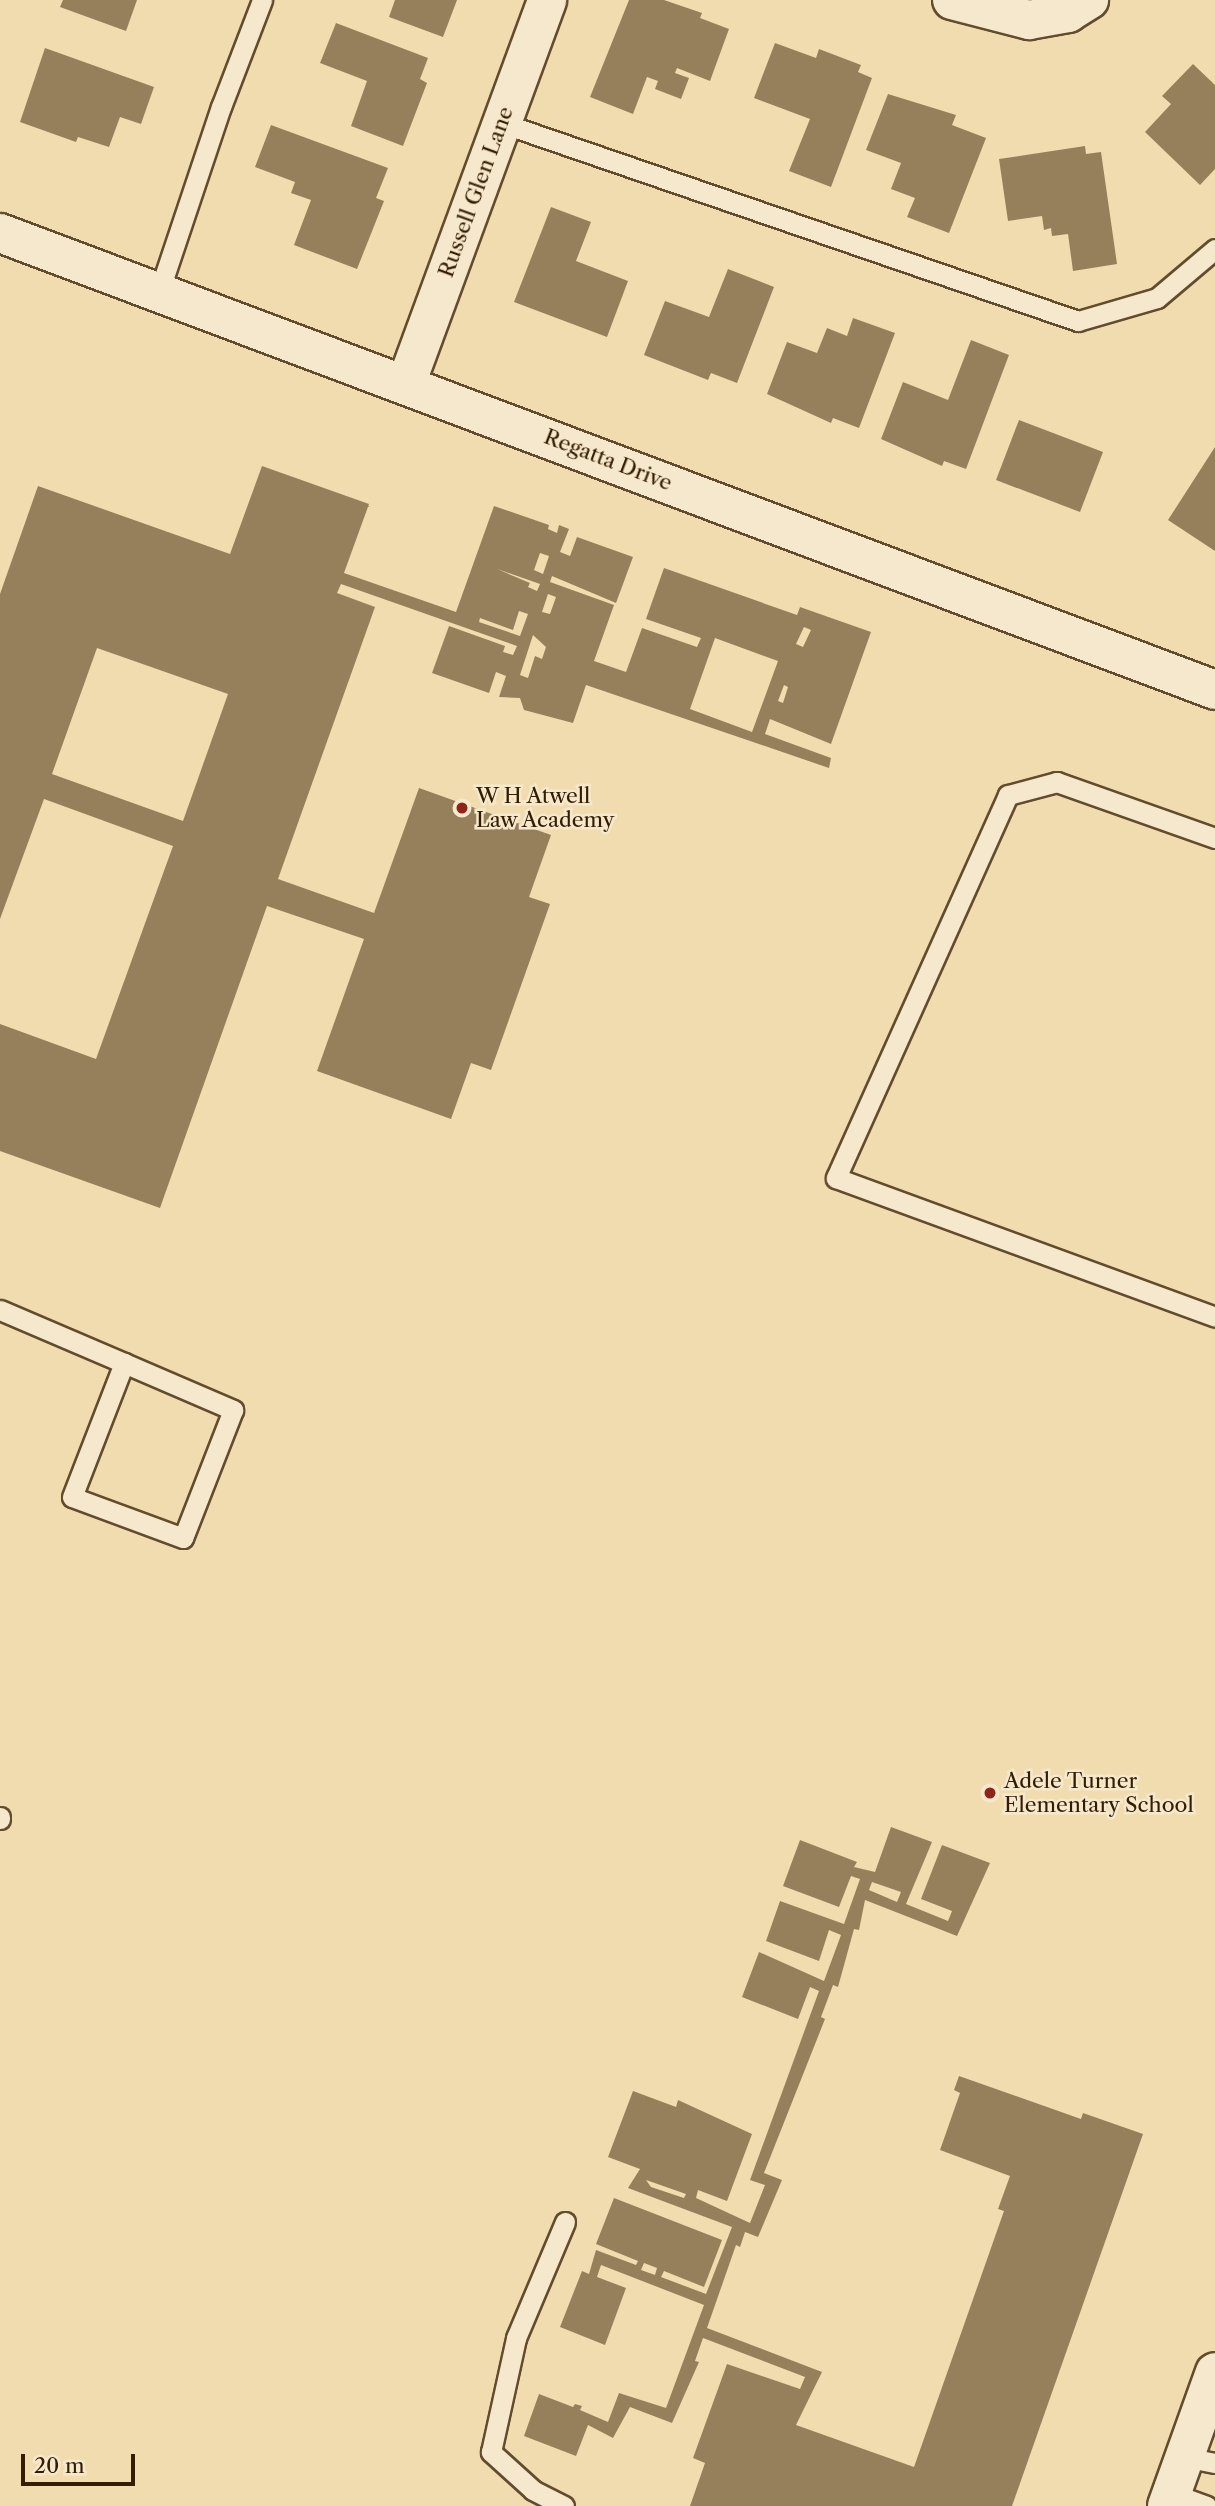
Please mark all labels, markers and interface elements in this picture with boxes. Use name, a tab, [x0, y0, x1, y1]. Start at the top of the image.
street label: Russell Glen Lane	[433, 103, 519, 281]
street label: Regatta Drive	[540, 424, 676, 496]
place label: W H Atwell Law Academy	[476, 783, 616, 833]
marker: W H Atwell Law Academy	[454, 800, 470, 816]
place label: Adele Turner Elementary School	[1004, 1768, 1194, 1818]
marker: Adele Turner Elementary School	[982, 1785, 998, 1801]
scale bar	[24, 2440, 138, 2484]
text: 20 m	[34, 2453, 85, 2478]

